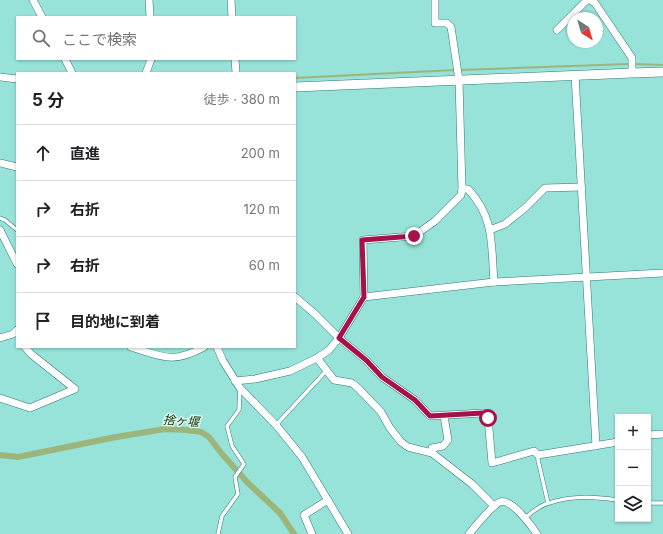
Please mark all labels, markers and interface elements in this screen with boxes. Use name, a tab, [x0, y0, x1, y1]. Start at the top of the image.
north arrow	[567, 12, 603, 48]
search box	[16, 16, 296, 60]
icon: search	[30, 27, 52, 49]
text: ここで検索	[62, 30, 137, 49]
text: 5 分	[32, 90, 64, 110]
text: 徒歩 · 380 m	[204, 91, 280, 107]
icon: ahead	[32, 142, 54, 164]
text: 直進	[70, 144, 100, 163]
text: 200 m	[241, 145, 280, 161]
icon: right	[32, 198, 54, 220]
text: 右折	[70, 200, 100, 219]
text: 120 m	[244, 201, 280, 217]
route end	[405, 227, 423, 245]
icon: right	[32, 254, 54, 276]
text: 右折	[70, 256, 100, 275]
text: 60 m	[249, 257, 280, 273]
icon: arrive	[32, 310, 54, 332]
text: 目的地に到着	[70, 312, 160, 331]
route start	[479, 409, 497, 427]
water label: 捨ヶ堰	[163, 412, 202, 429]
map controls	[615, 414, 651, 522]
button: +	[615, 414, 651, 450]
button: −	[615, 450, 651, 486]
button: layers	[615, 486, 651, 522]

